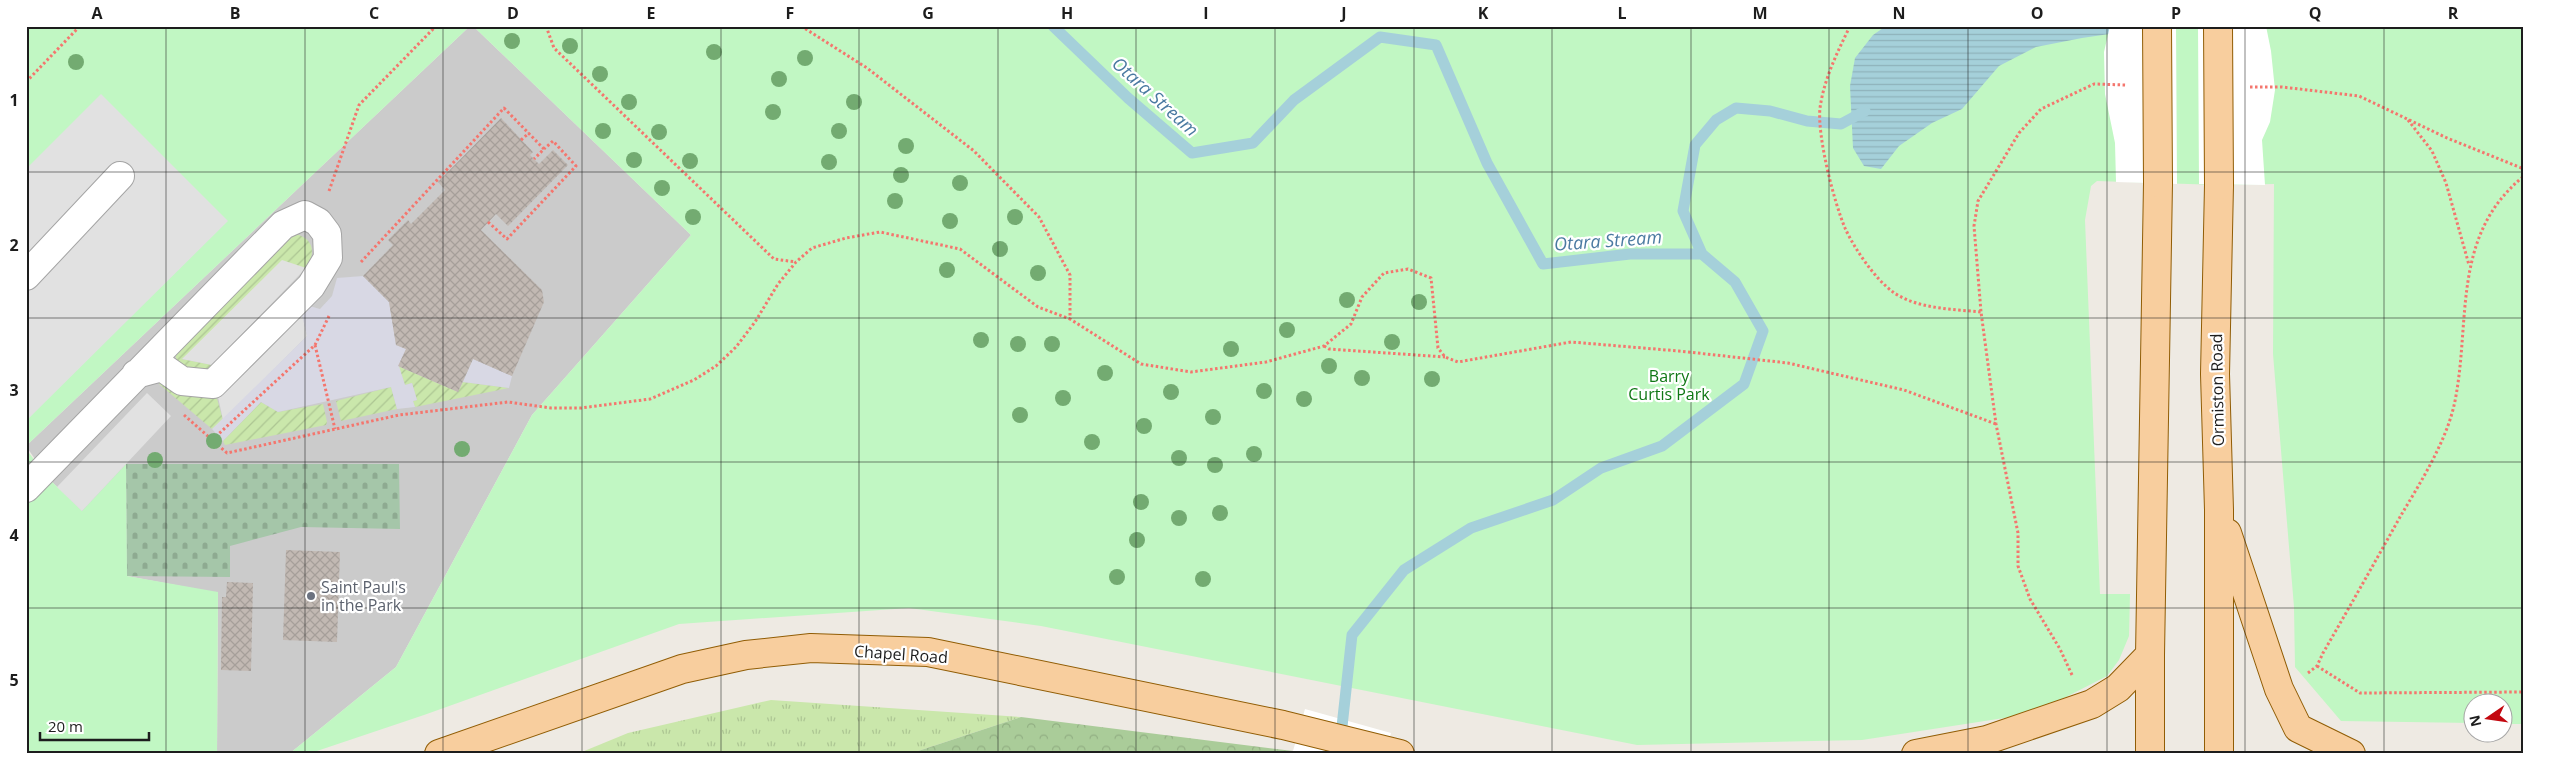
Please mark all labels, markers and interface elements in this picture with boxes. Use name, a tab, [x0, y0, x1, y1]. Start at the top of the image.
text: A	[91, 2, 103, 24]
text: B	[230, 2, 240, 24]
text: C	[369, 2, 379, 24]
text: D	[507, 2, 519, 24]
text: E	[647, 2, 656, 24]
text: F	[786, 2, 794, 24]
text: G	[922, 2, 934, 24]
text: H	[1061, 2, 1073, 24]
text: I	[1203, 2, 1209, 24]
text: J	[1339, 2, 1347, 24]
text: K	[1478, 2, 1489, 24]
text: L	[1617, 2, 1627, 24]
text: M	[1752, 2, 1768, 24]
text: N	[1892, 2, 1906, 24]
text: O	[2031, 2, 2043, 24]
text: P	[2171, 2, 2181, 24]
text: Q	[2309, 2, 2321, 24]
text: R	[2448, 2, 2459, 24]
water label: Otara Stream	[1108, 51, 1204, 141]
text: 1	[9, 89, 19, 111]
water label: Otara Stream	[1553, 224, 1663, 256]
text: 2	[9, 234, 19, 256]
street label: Ormiston Road	[2205, 333, 2229, 447]
park label: Barry Curtis Park	[1628, 365, 1710, 405]
text: 3	[9, 379, 19, 401]
text: 4	[9, 524, 19, 546]
place label: Saint Paul's in the Park	[321, 576, 406, 616]
marker: Saint Paul's in the Park	[305, 590, 317, 602]
street label: Chapel Road	[853, 640, 949, 668]
text: 5	[9, 669, 19, 691]
north arrow	[2462, 692, 2512, 742]
scale bar	[40, 710, 149, 742]
text: N	[2464, 713, 2485, 729]
text: 20 m	[48, 716, 83, 736]

